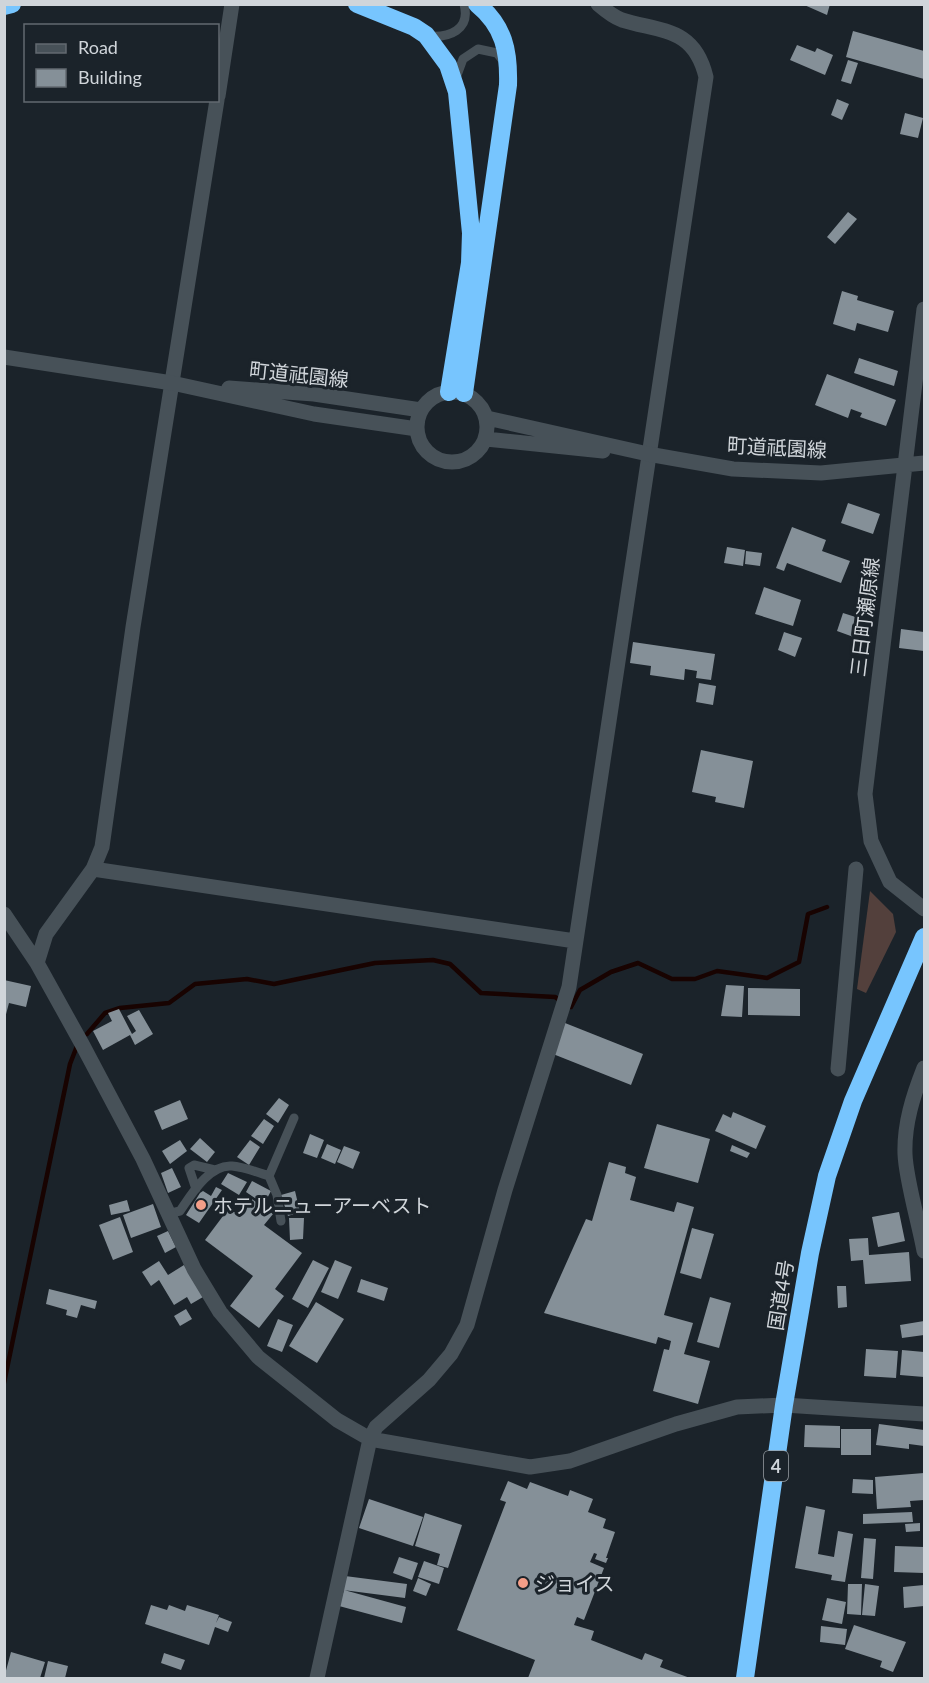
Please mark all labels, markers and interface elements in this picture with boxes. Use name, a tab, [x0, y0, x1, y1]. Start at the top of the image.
legend	[24, 24, 219, 102]
text: Road	[78, 36, 118, 58]
text: Building	[78, 66, 142, 88]
street label: 町道祗園線	[248, 357, 350, 391]
street label: 町道祗園線	[726, 432, 828, 462]
street label: 三日町瀬原線	[845, 556, 883, 678]
place label: ホテルニューアーベスト	[213, 1193, 431, 1217]
marker: ホテルニューアーベスト	[194, 1198, 208, 1212]
street label: 国道4号	[763, 1258, 797, 1332]
road number: 4	[764, 1451, 788, 1481]
place label: ジョイス	[535, 1571, 614, 1595]
marker: ジョイス	[516, 1576, 530, 1590]

